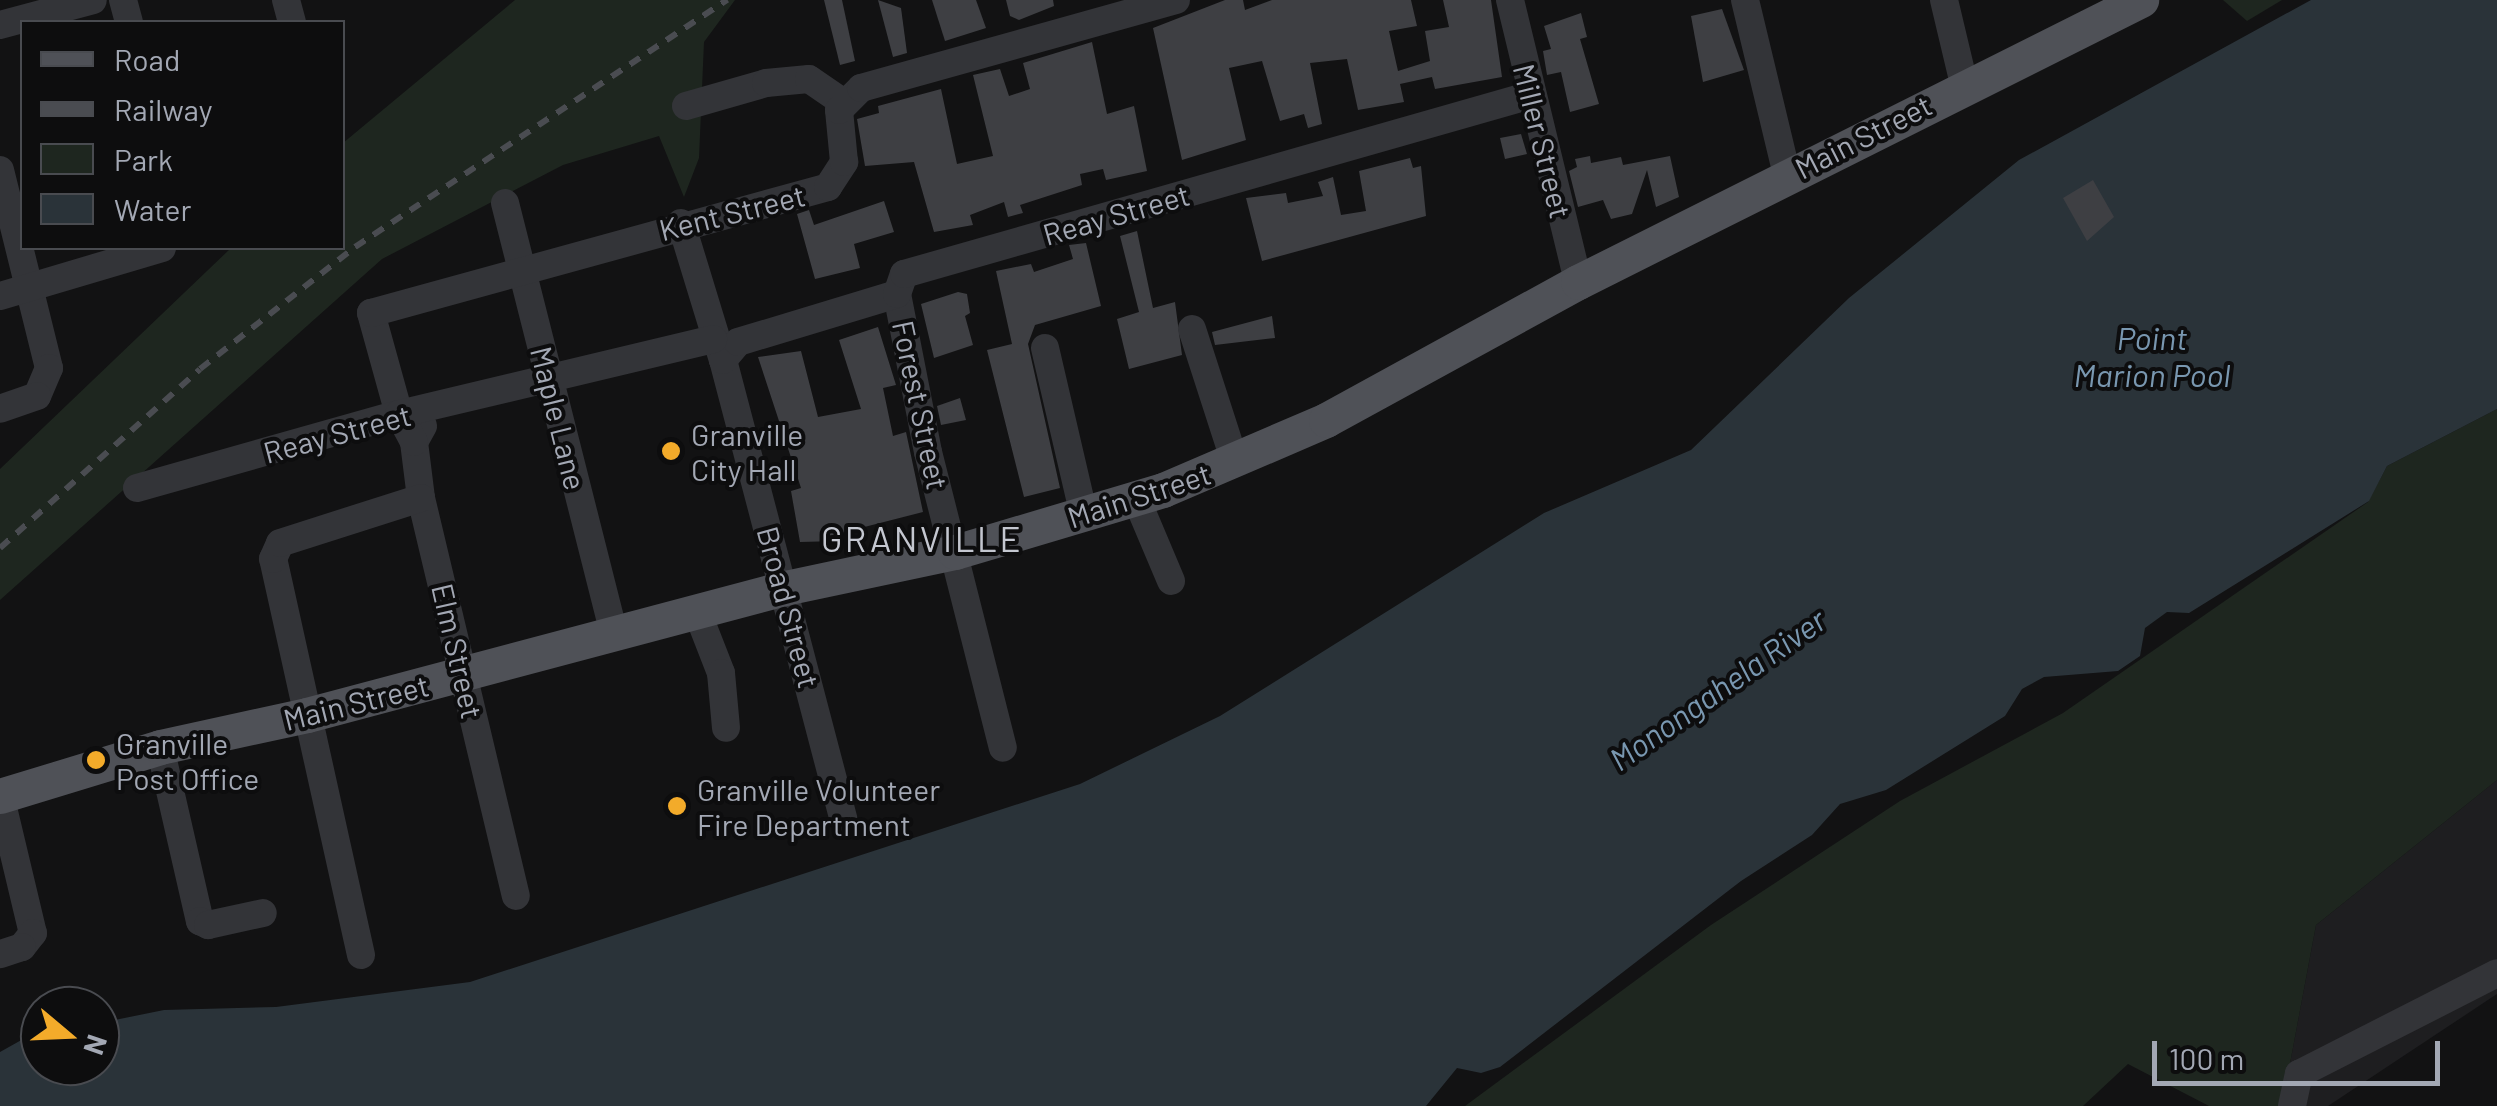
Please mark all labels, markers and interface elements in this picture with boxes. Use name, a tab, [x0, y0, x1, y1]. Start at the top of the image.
legend	[20, 20, 345, 250]
text: Road	[114, 41, 180, 77]
street label: Miller Street	[1506, 60, 1580, 222]
street label: Main Street	[1789, 86, 1937, 186]
text: Railway	[114, 91, 213, 127]
text: Park	[114, 141, 173, 177]
street label: Reay Street	[1038, 176, 1194, 252]
street label: Kent Street	[655, 177, 809, 247]
text: Water	[114, 191, 192, 227]
street label: Forest Street	[886, 317, 956, 493]
water label: Point Marion Pool	[2073, 319, 2231, 394]
street label: Maple Lane	[524, 343, 594, 493]
street label: Reay Street	[259, 396, 415, 470]
place label: Granville City Hall	[691, 416, 803, 486]
marker: Granville City Hall	[660, 440, 682, 462]
street label: Main Street	[1063, 455, 1215, 535]
district label: GRANVILLE	[821, 517, 1023, 559]
street label: Broad Street	[750, 522, 828, 692]
street label: Elm Street	[425, 580, 491, 722]
water label: Monongahela River	[1601, 600, 1833, 778]
street label: Main Street	[280, 667, 432, 737]
place label: Granville Post Office	[116, 725, 259, 796]
marker: Granville Post Office	[85, 749, 107, 771]
place label: Granville Volunteer Fire Department	[697, 771, 940, 842]
marker: Granville Volunteer Fire Department	[666, 795, 688, 817]
north arrow	[20, 986, 120, 1086]
scale bar	[2157, 1021, 2444, 1083]
text: N	[77, 1031, 116, 1059]
text: 100 m	[2169, 1040, 2244, 1076]

